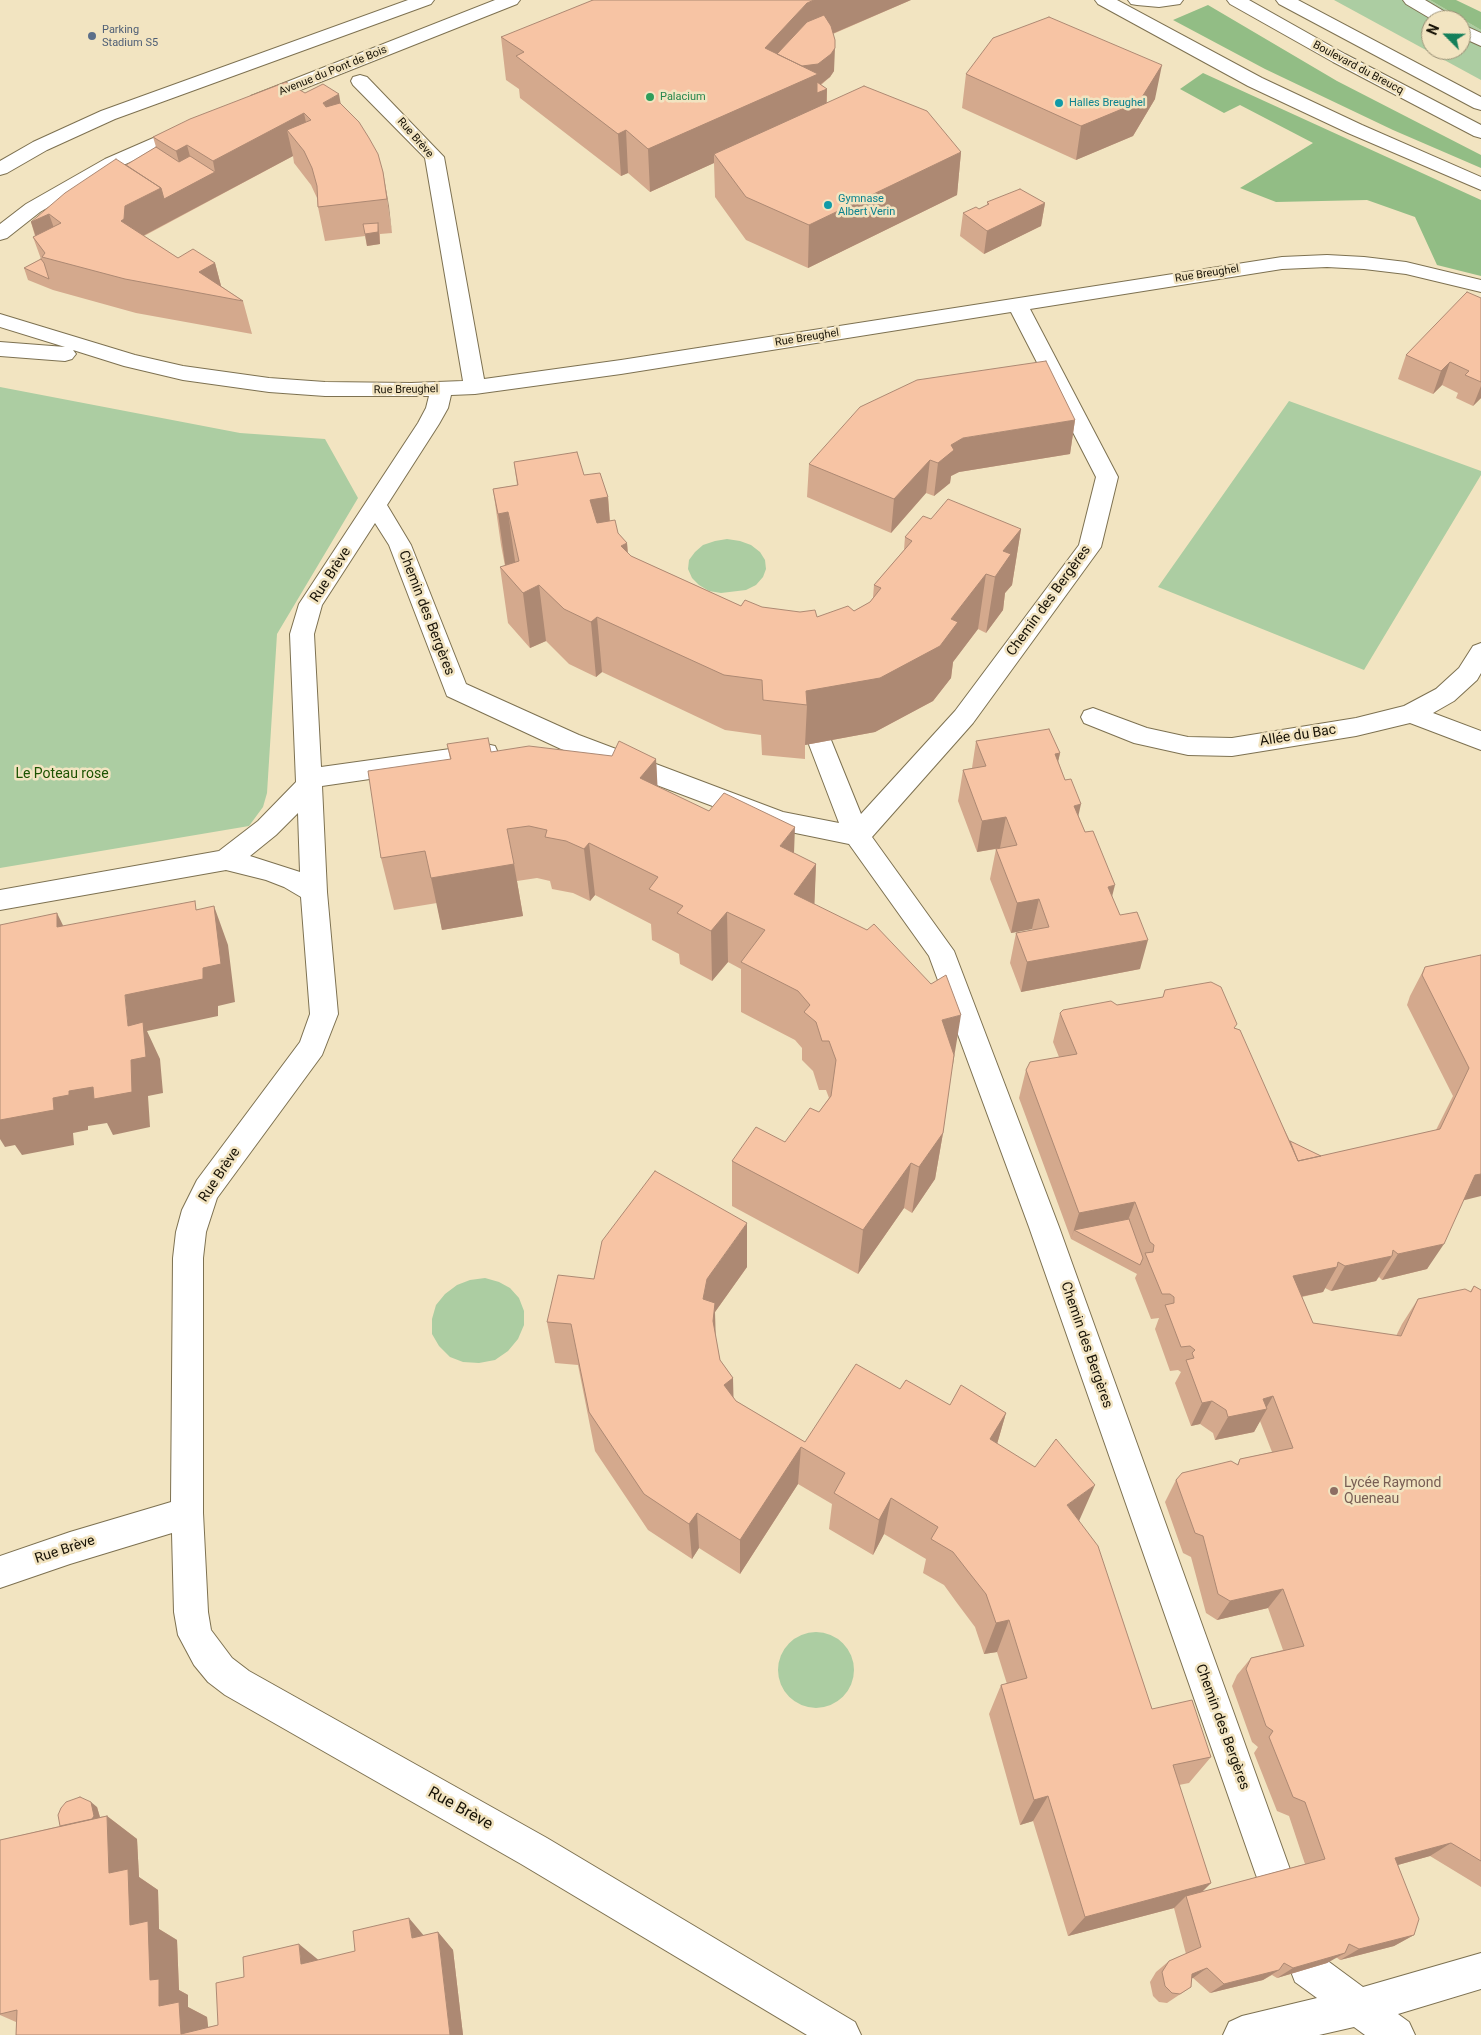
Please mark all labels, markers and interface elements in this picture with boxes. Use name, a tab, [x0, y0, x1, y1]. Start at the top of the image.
north arrow	[1421, 10, 1471, 60]
text: N	[1424, 22, 1442, 37]
place label: Parking Stadium S5	[102, 23, 158, 49]
marker: Parking Stadium S5	[86, 30, 98, 42]
street label: Boulevard du Breucq	[1310, 39, 1406, 97]
street label: Avenue du Pont de Bois	[277, 43, 389, 99]
place label: Palacium	[660, 90, 706, 104]
marker: Palacium	[644, 91, 656, 103]
place label: Halles Breughel	[1069, 96, 1146, 110]
marker: Halles Breughel	[1053, 97, 1065, 109]
street label: Rue Brève	[394, 115, 436, 161]
place label: Gymnase Albert Verin	[838, 192, 895, 218]
marker: Gymnase Albert Verin	[822, 199, 834, 211]
street label: Rue Breughel	[1174, 262, 1240, 286]
street label: Rue Breughel	[774, 326, 840, 350]
street label: Rue Breughel	[374, 383, 438, 397]
street label: Chemin des Bergères	[1003, 542, 1095, 660]
street label: Rue Brève	[307, 544, 355, 606]
street label: Chemin des Bergères	[394, 548, 458, 678]
street label: Allée du Bac	[1259, 722, 1337, 750]
park label: Le Poteau rose	[15, 766, 109, 782]
street label: Rue Brève	[196, 1145, 244, 1205]
street label: Chemin des Bergères	[1056, 1280, 1116, 1410]
place label: Lycée Raymond Queneau	[1344, 1475, 1441, 1508]
marker: Lycée Raymond Queneau	[1328, 1485, 1340, 1497]
street label: Rue Brève	[33, 1532, 97, 1568]
street label: Chemin des Bergères	[1191, 1662, 1253, 1792]
street label: Rue Brève	[424, 1783, 496, 1835]

